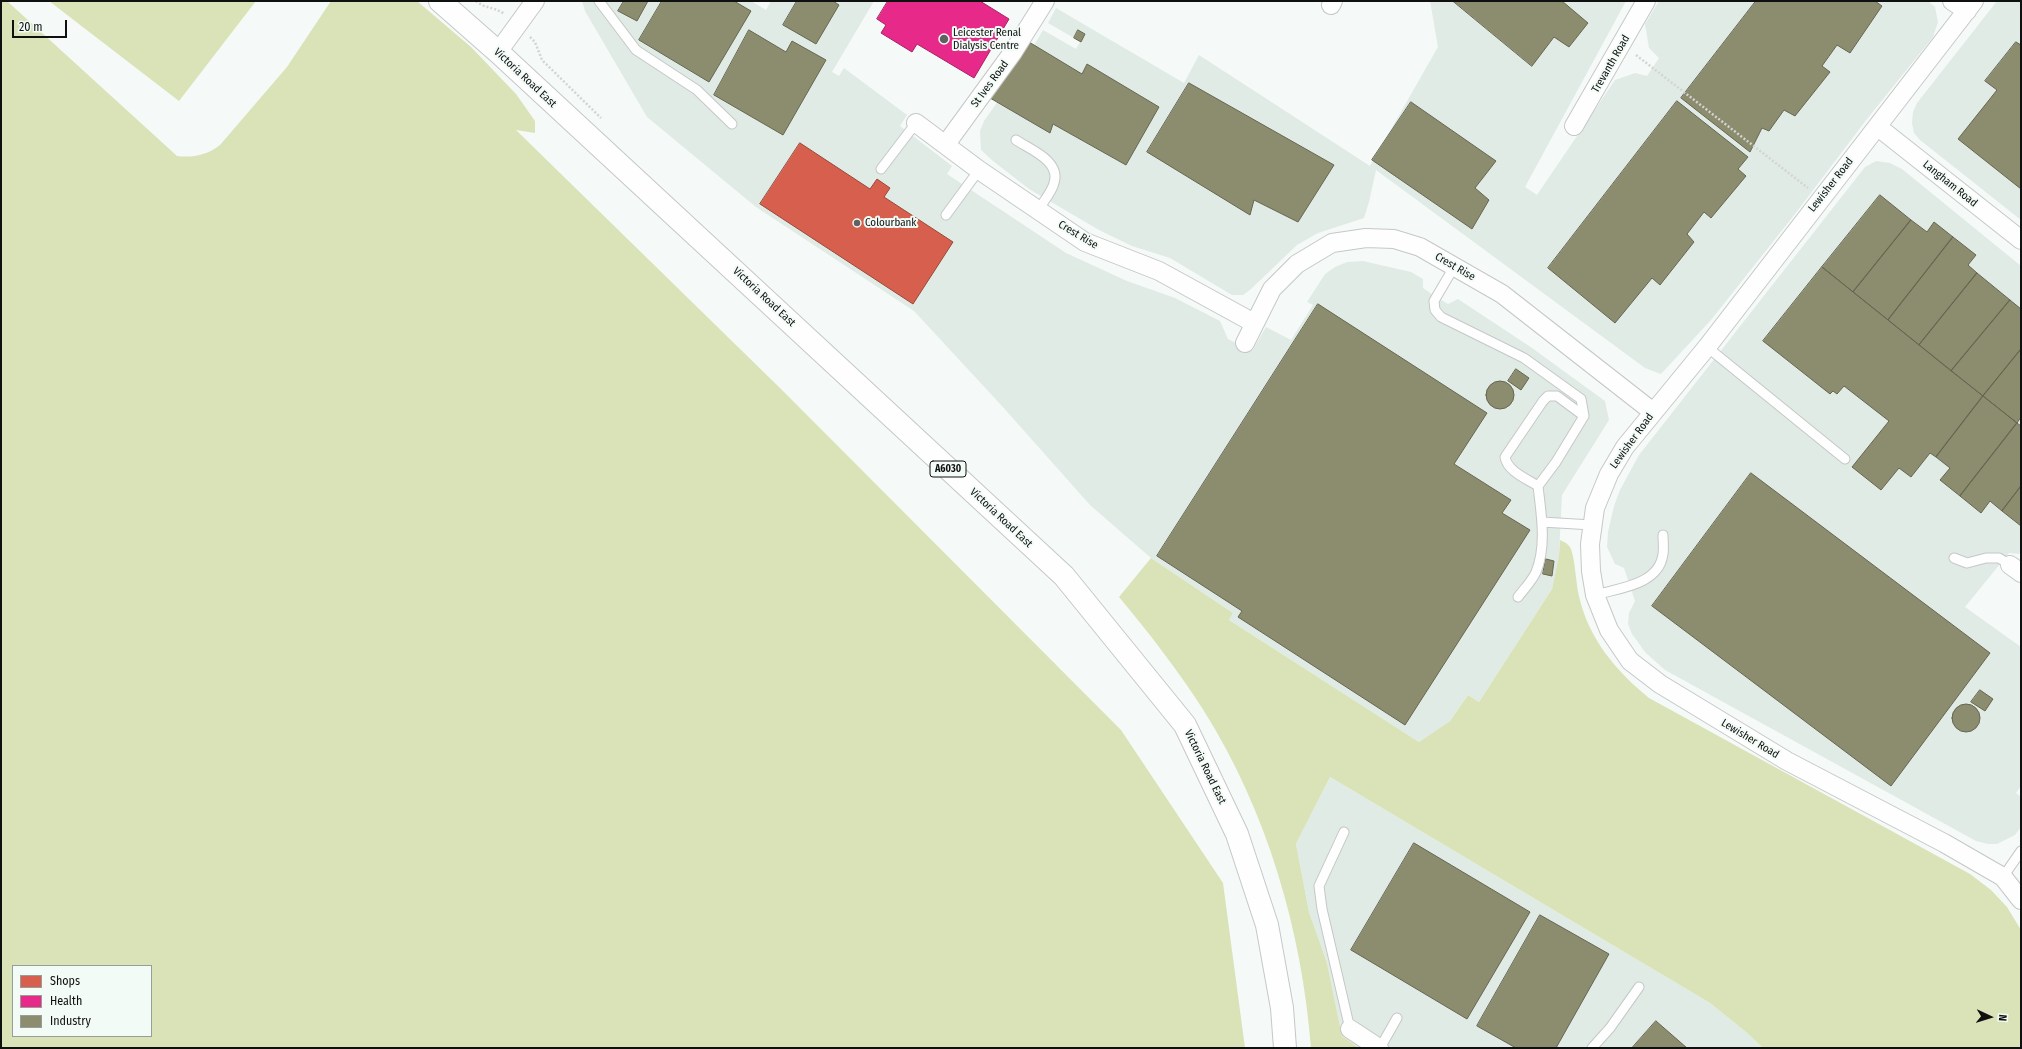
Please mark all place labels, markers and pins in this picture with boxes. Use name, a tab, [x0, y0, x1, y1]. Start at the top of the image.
place label: Leicester Renal Dialysis Centre	[953, 26, 1021, 52]
marker: Leicester Renal Dialysis Centre	[938, 33, 950, 45]
place label: Colourbank	[865, 216, 916, 230]
marker: Colourbank	[852, 218, 862, 228]

